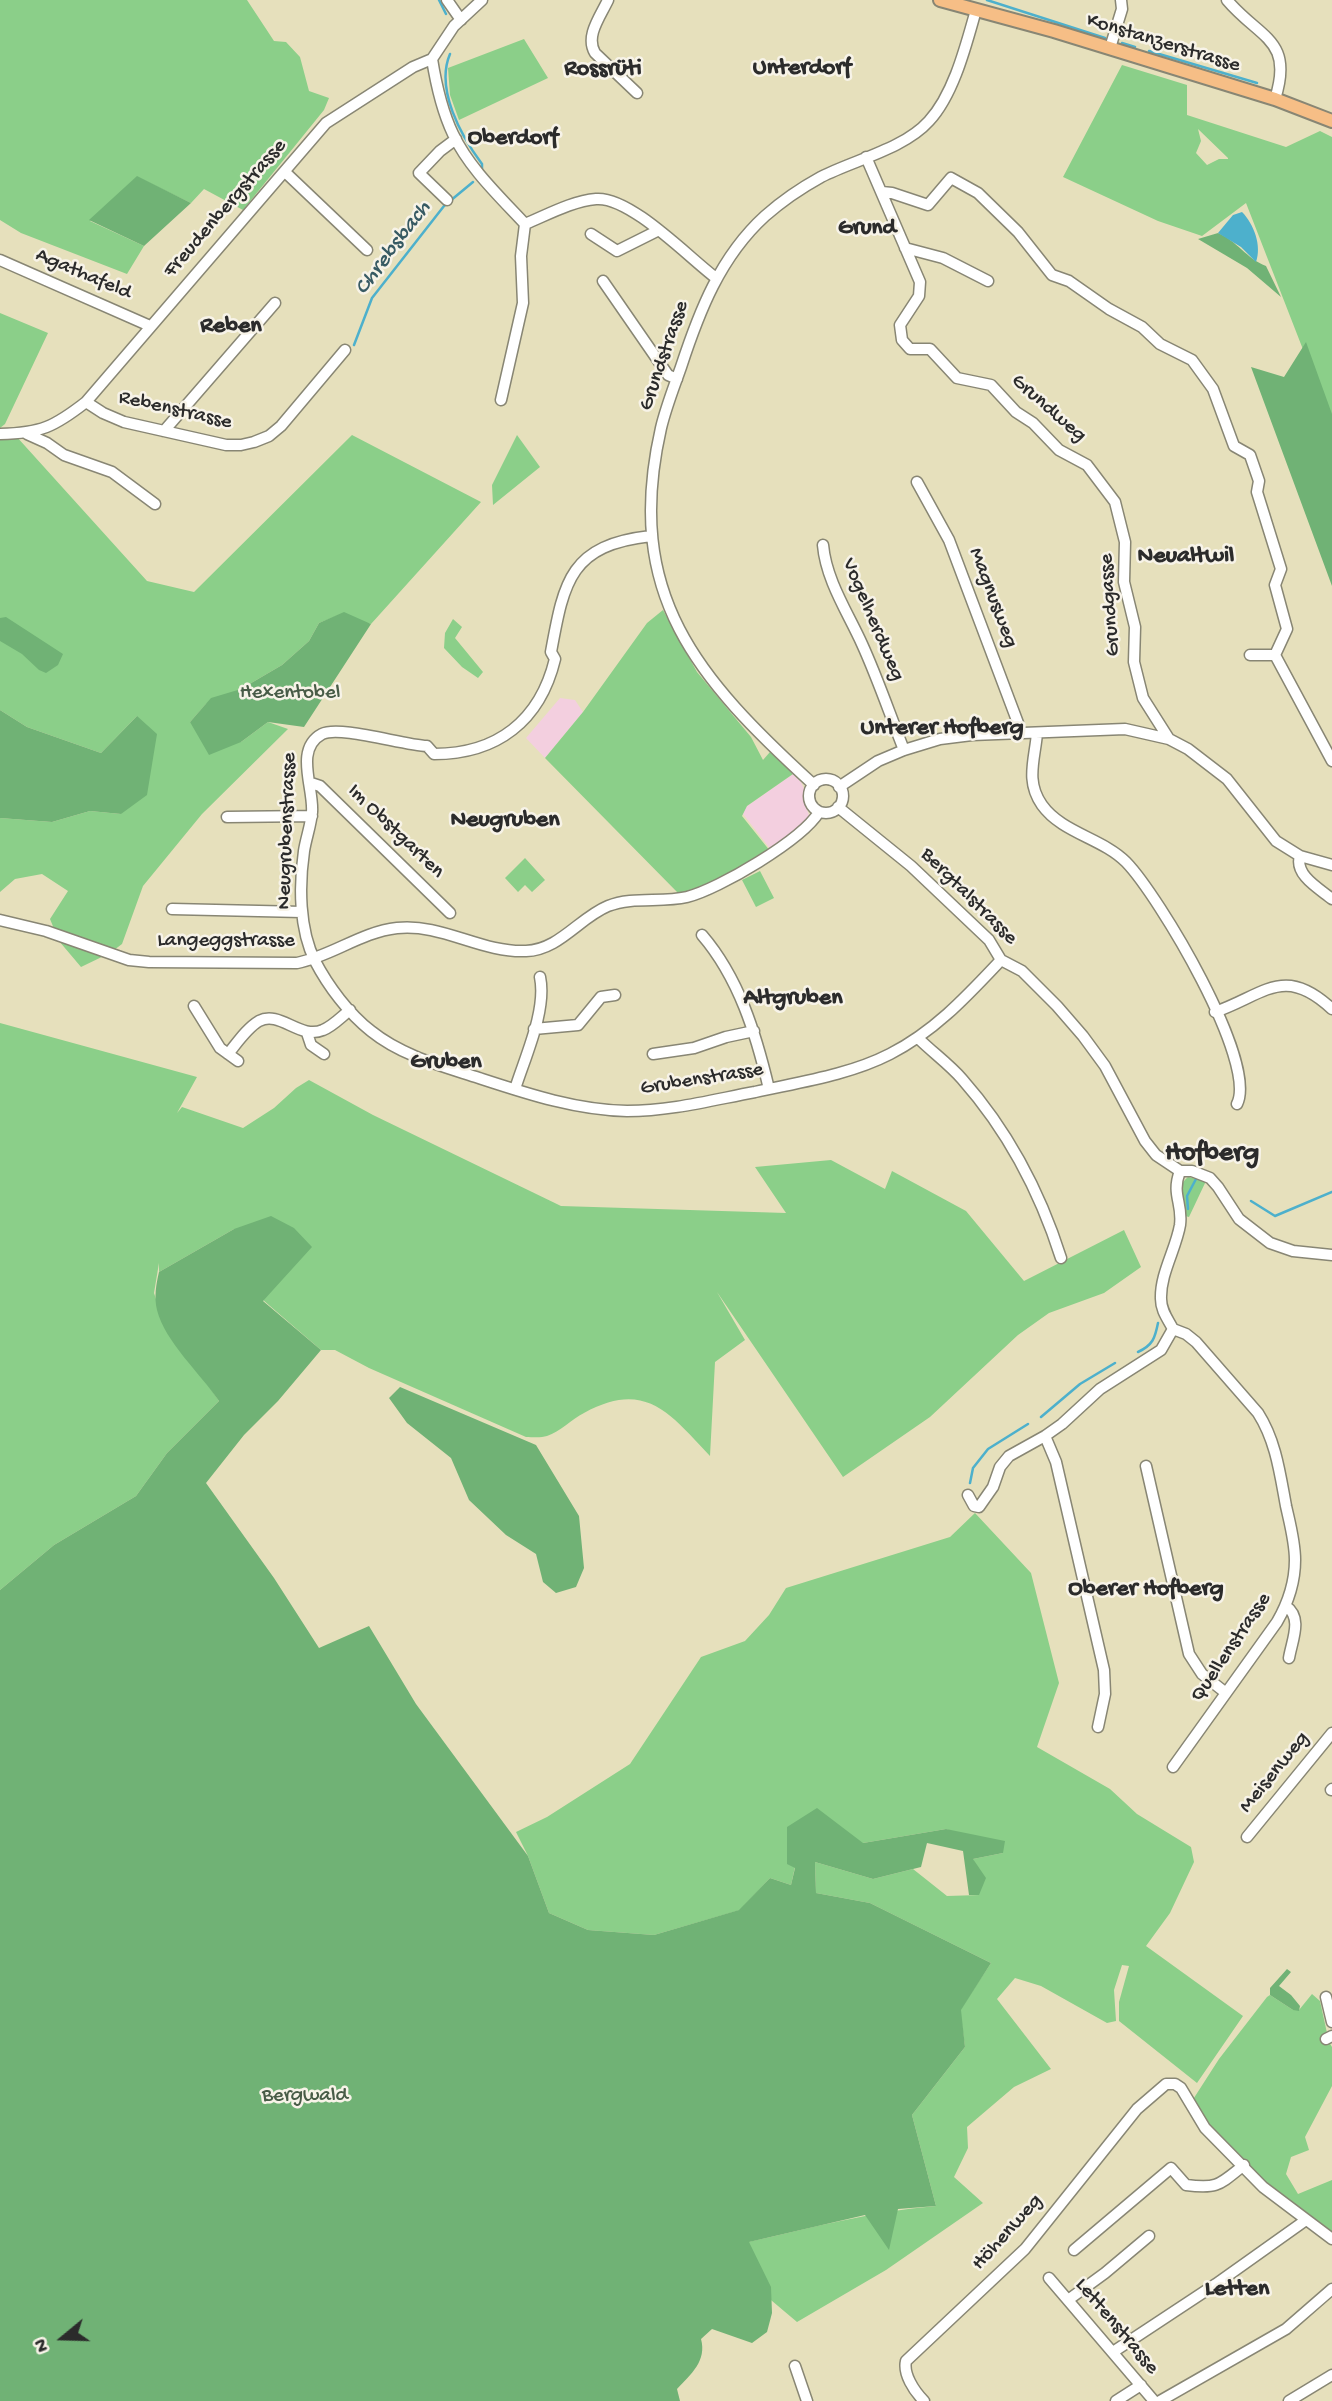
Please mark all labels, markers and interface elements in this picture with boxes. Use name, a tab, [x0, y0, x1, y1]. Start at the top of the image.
street label: Konstanzerstrasse	[1083, 9, 1243, 79]
district label: Unterdorf	[753, 55, 851, 83]
district label: Rossrüti	[564, 56, 642, 84]
district label: Oberdorf	[468, 125, 558, 153]
street label: Freudenbergstrasse	[159, 135, 293, 283]
water label: Chrebsbach	[350, 197, 438, 301]
district label: Grund	[838, 215, 896, 243]
street label: Agathafeld	[31, 244, 135, 306]
street label: Grundstrasse	[634, 298, 696, 414]
district label: Reben	[200, 313, 262, 341]
street label: Grundweg	[1005, 369, 1091, 449]
street label: Rebenstrasse	[116, 386, 234, 436]
district label: Neualtwil	[1138, 543, 1234, 571]
street label: Magnusweg	[961, 545, 1023, 651]
street label: Grundgasse	[1095, 553, 1127, 657]
street label: Vogelherdweg	[835, 555, 909, 685]
park label: Hexentobel	[240, 681, 340, 707]
district label: Unterer Hofberg	[860, 715, 1024, 743]
street label: Neugrubenstrasse	[273, 752, 303, 910]
street label: Im Obstgarten	[341, 779, 449, 885]
district label: Neugruben	[450, 807, 560, 835]
street label: Bergtalstrasse	[914, 843, 1022, 951]
street label: Langeggstrasse	[157, 929, 295, 955]
district label: Altgruben	[743, 985, 843, 1013]
district label: Gruben	[410, 1049, 482, 1077]
street label: Grubenstrasse	[639, 1058, 765, 1102]
district label: Hofberg	[1165, 1138, 1259, 1172]
district label: Oberer Hofberg	[1068, 1576, 1224, 1604]
street label: Quellenstrasse	[1186, 1588, 1278, 1708]
street label: Meisenweg	[1235, 1727, 1315, 1819]
park label: Bergwald	[262, 2084, 348, 2110]
street label: Höhenweg	[967, 2190, 1049, 2276]
street label: Lettenstrasse	[1068, 2274, 1164, 2380]
district label: Letten	[1205, 2276, 1269, 2304]
north arrow	[28, 2303, 98, 2373]
text: N	[30, 2335, 56, 2355]

